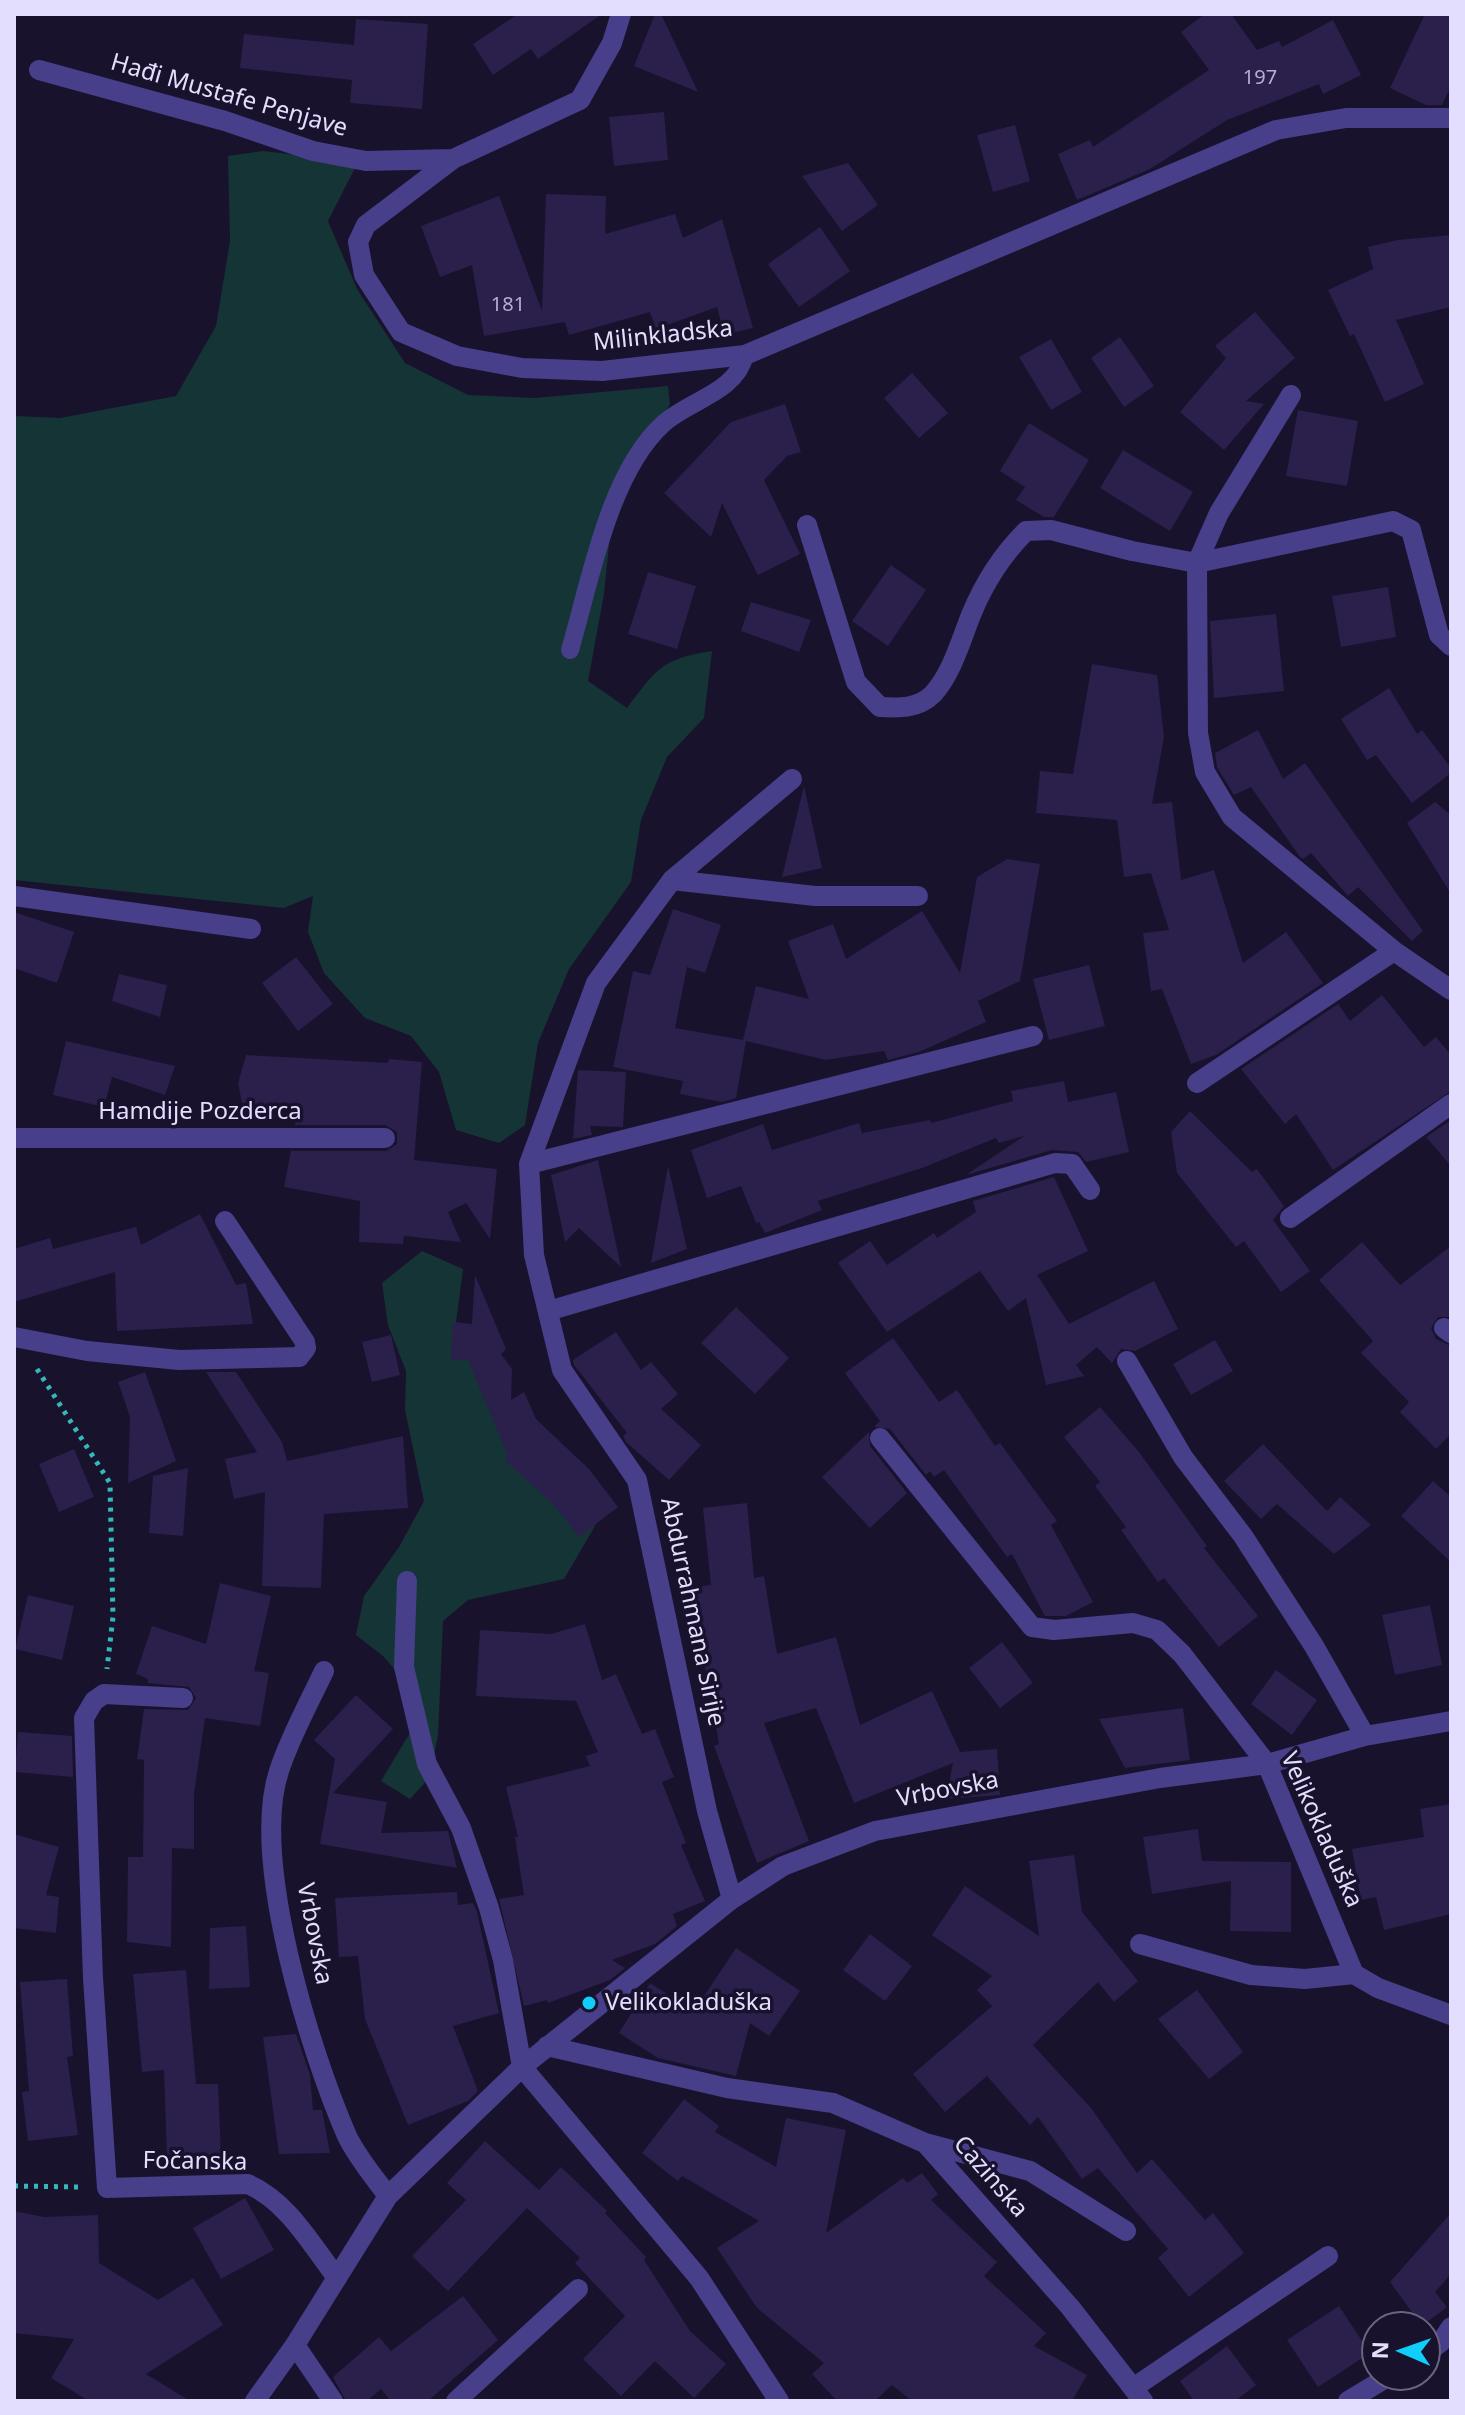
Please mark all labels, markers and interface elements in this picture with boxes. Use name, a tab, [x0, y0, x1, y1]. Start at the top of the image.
street label: Hađi Mustafe Penjave	[107, 48, 351, 144]
house number: 197	[1243, 66, 1277, 90]
house number: 181	[491, 293, 525, 317]
street label: Milinkladska	[592, 314, 734, 358]
street label: Hamdije Pozderca	[98, 1098, 302, 1126]
street label: Abdurrahmana Sirije	[654, 1495, 730, 1729]
street label: Velikokladuška	[1274, 1748, 1368, 1912]
street label: Vrbovska	[895, 1766, 1001, 1814]
street label: Vrbovska	[290, 1881, 338, 1987]
place label: Velikokladuška	[605, 1989, 772, 2017]
marker: Velikokladuška	[580, 1994, 598, 2012]
street label: Cazinska	[947, 2130, 1033, 2224]
street label: Fočanska	[142, 2147, 248, 2177]
north arrow	[1361, 2311, 1441, 2391]
text: N	[1364, 2341, 1394, 2360]

